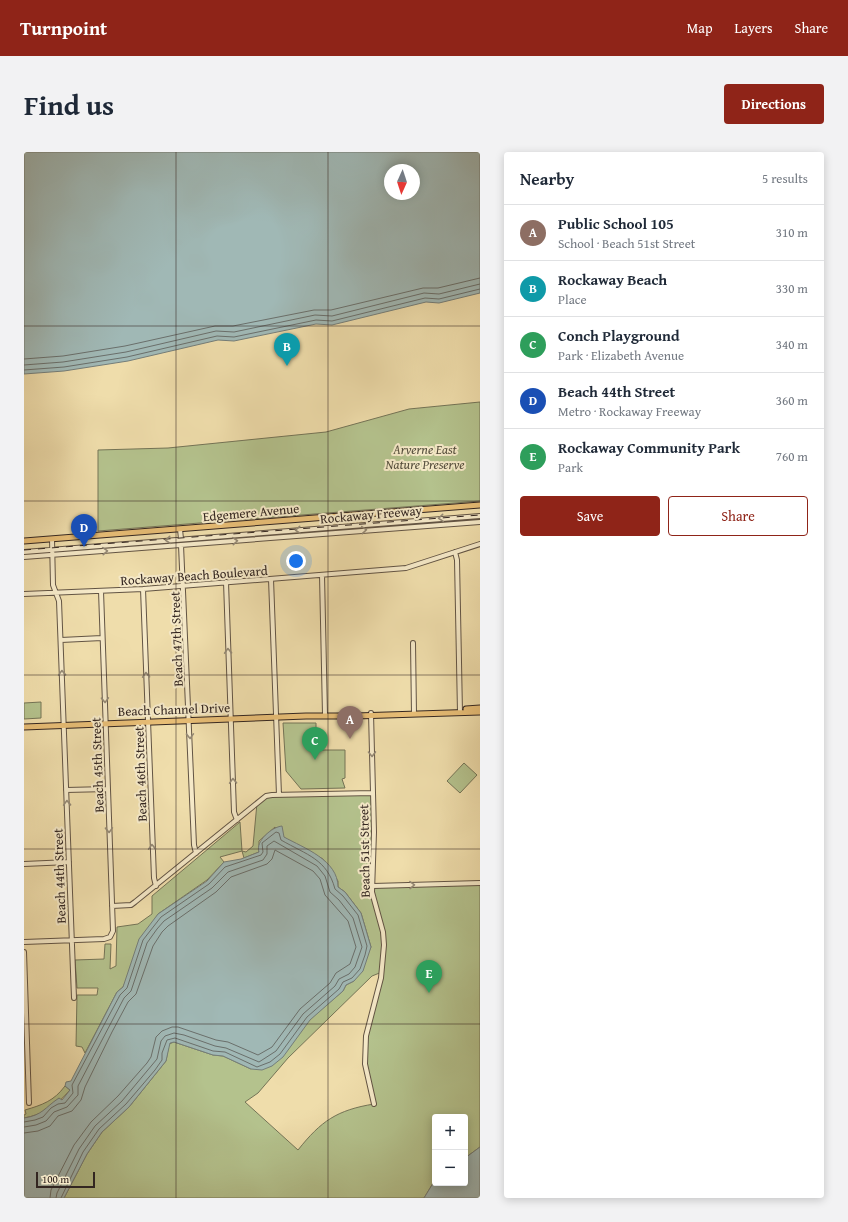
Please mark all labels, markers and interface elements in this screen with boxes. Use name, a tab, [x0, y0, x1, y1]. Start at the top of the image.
text: Turnpoint	[20, 14, 107, 42]
text: Map	[687, 18, 713, 38]
text: Layers	[735, 18, 773, 38]
text: Share	[795, 18, 828, 38]
text: Find us	[24, 84, 114, 125]
button: Directions	[724, 84, 824, 124]
north arrow	[384, 164, 420, 200]
text: Nearby	[520, 166, 574, 191]
text: 5 results	[762, 169, 808, 188]
text: Public School 105	[558, 213, 674, 234]
text: A	[529, 223, 537, 242]
text: 310 m	[776, 223, 808, 242]
text: School · Beach 51st Street	[558, 234, 695, 253]
text: Rockaway Beach	[558, 269, 667, 290]
text: B	[529, 279, 537, 298]
text: 330 m	[776, 279, 808, 298]
text: Place	[558, 290, 587, 309]
text: Conch Playground	[558, 325, 680, 346]
pin: B	[274, 333, 300, 366]
text: C	[529, 335, 537, 354]
text: 340 m	[776, 335, 808, 354]
text: Park · Elizabeth Avenue	[558, 346, 684, 365]
text: Beach 44th Street	[558, 381, 675, 402]
text: D	[529, 391, 537, 410]
text: 360 m	[776, 391, 808, 410]
text: Metro · Rockaway Freeway	[558, 402, 701, 421]
text: Rockaway Community Park	[558, 437, 740, 458]
park label: Arverne East Nature Preserve	[386, 440, 464, 474]
text: E	[530, 447, 536, 466]
text: 760 m	[776, 447, 808, 466]
text: Park	[558, 458, 583, 477]
button: Save	[520, 496, 660, 536]
button: Share	[668, 496, 808, 536]
street label: Edgemere Avenue	[202, 499, 300, 526]
street label: Rockaway Freeway	[319, 501, 423, 528]
pin: D	[71, 514, 97, 547]
one-way arrow	[438, 514, 444, 523]
one-way arrow	[294, 525, 301, 534]
one-way arrow	[361, 526, 368, 535]
one-way arrow	[165, 536, 171, 545]
one-way arrow	[232, 536, 238, 545]
one-way arrow	[102, 546, 108, 555]
your location	[286, 551, 306, 571]
street label: Rockaway Beach Boulevard	[120, 561, 268, 590]
street label: Beach 47th Street	[165, 591, 188, 687]
one-way arrow	[224, 648, 233, 654]
one-way arrow	[58, 670, 66, 676]
one-way arrow	[142, 672, 150, 678]
one-way arrow	[101, 697, 109, 703]
street label: Beach Channel Drive	[118, 698, 230, 721]
pin: A	[337, 706, 363, 739]
street label: Beach 45th Street	[86, 717, 109, 813]
street label: Beach 46th Street	[129, 726, 152, 822]
pin: C	[302, 727, 328, 760]
one-way arrow	[186, 733, 194, 739]
one-way arrow	[368, 751, 376, 757]
one-way arrow	[229, 778, 238, 784]
one-way arrow	[63, 800, 71, 806]
street label: Beach 51st Street	[354, 804, 375, 898]
one-way arrow	[105, 827, 114, 833]
street label: Beach 44th Street	[48, 828, 71, 924]
one-way arrow	[148, 844, 157, 850]
one-way arrow	[409, 881, 415, 889]
pin: E	[416, 960, 442, 993]
map controls	[432, 1114, 468, 1186]
button: +	[432, 1114, 468, 1150]
button: −	[432, 1150, 468, 1186]
scale bar	[36, 1170, 95, 1189]
text: 100 m	[42, 1171, 69, 1187]

